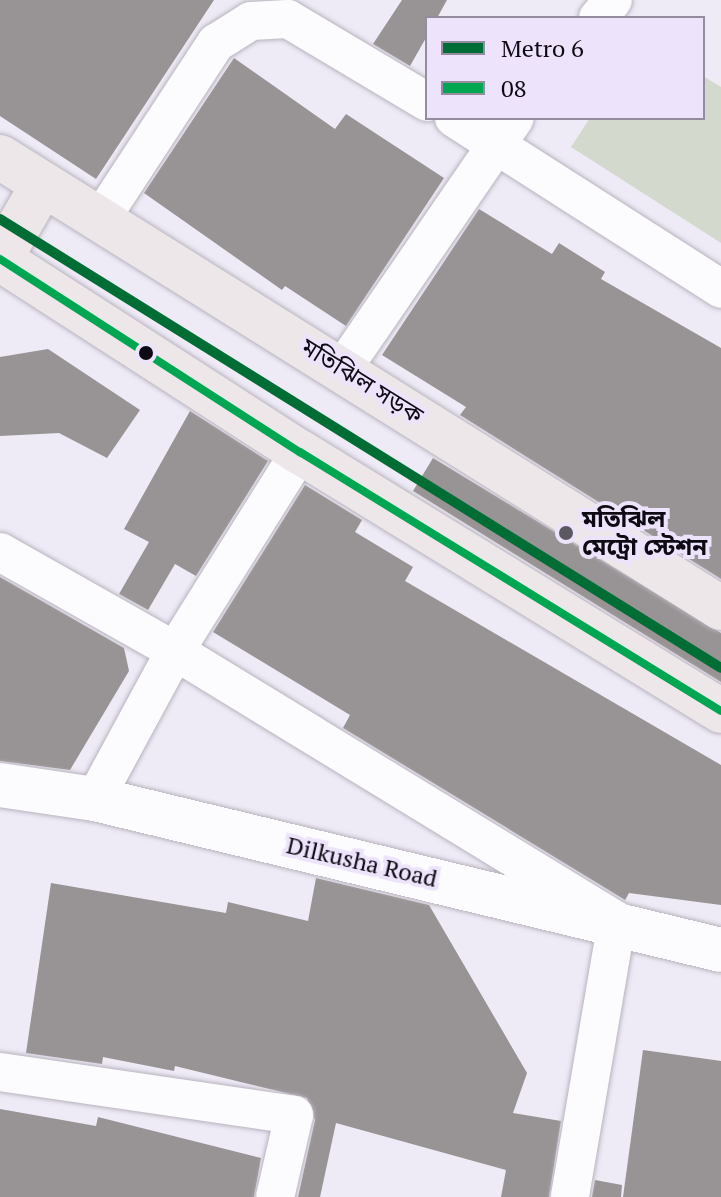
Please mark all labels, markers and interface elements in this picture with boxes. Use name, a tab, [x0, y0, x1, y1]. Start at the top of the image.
legend	[425, 16, 705, 120]
text: Metro 6	[501, 32, 584, 64]
text: 08	[501, 72, 527, 104]
street label: মতিঝিল সড়ক	[296, 332, 428, 430]
unlabelled marker	[138, 345, 154, 361]
place label: মতিঝিল মেট্রো স্টেশন	[582, 505, 707, 561]
marker: মতিঝিল মেট্রো স্টেশন	[557, 524, 575, 542]
street label: Dilkusha Road	[284, 831, 440, 893]

